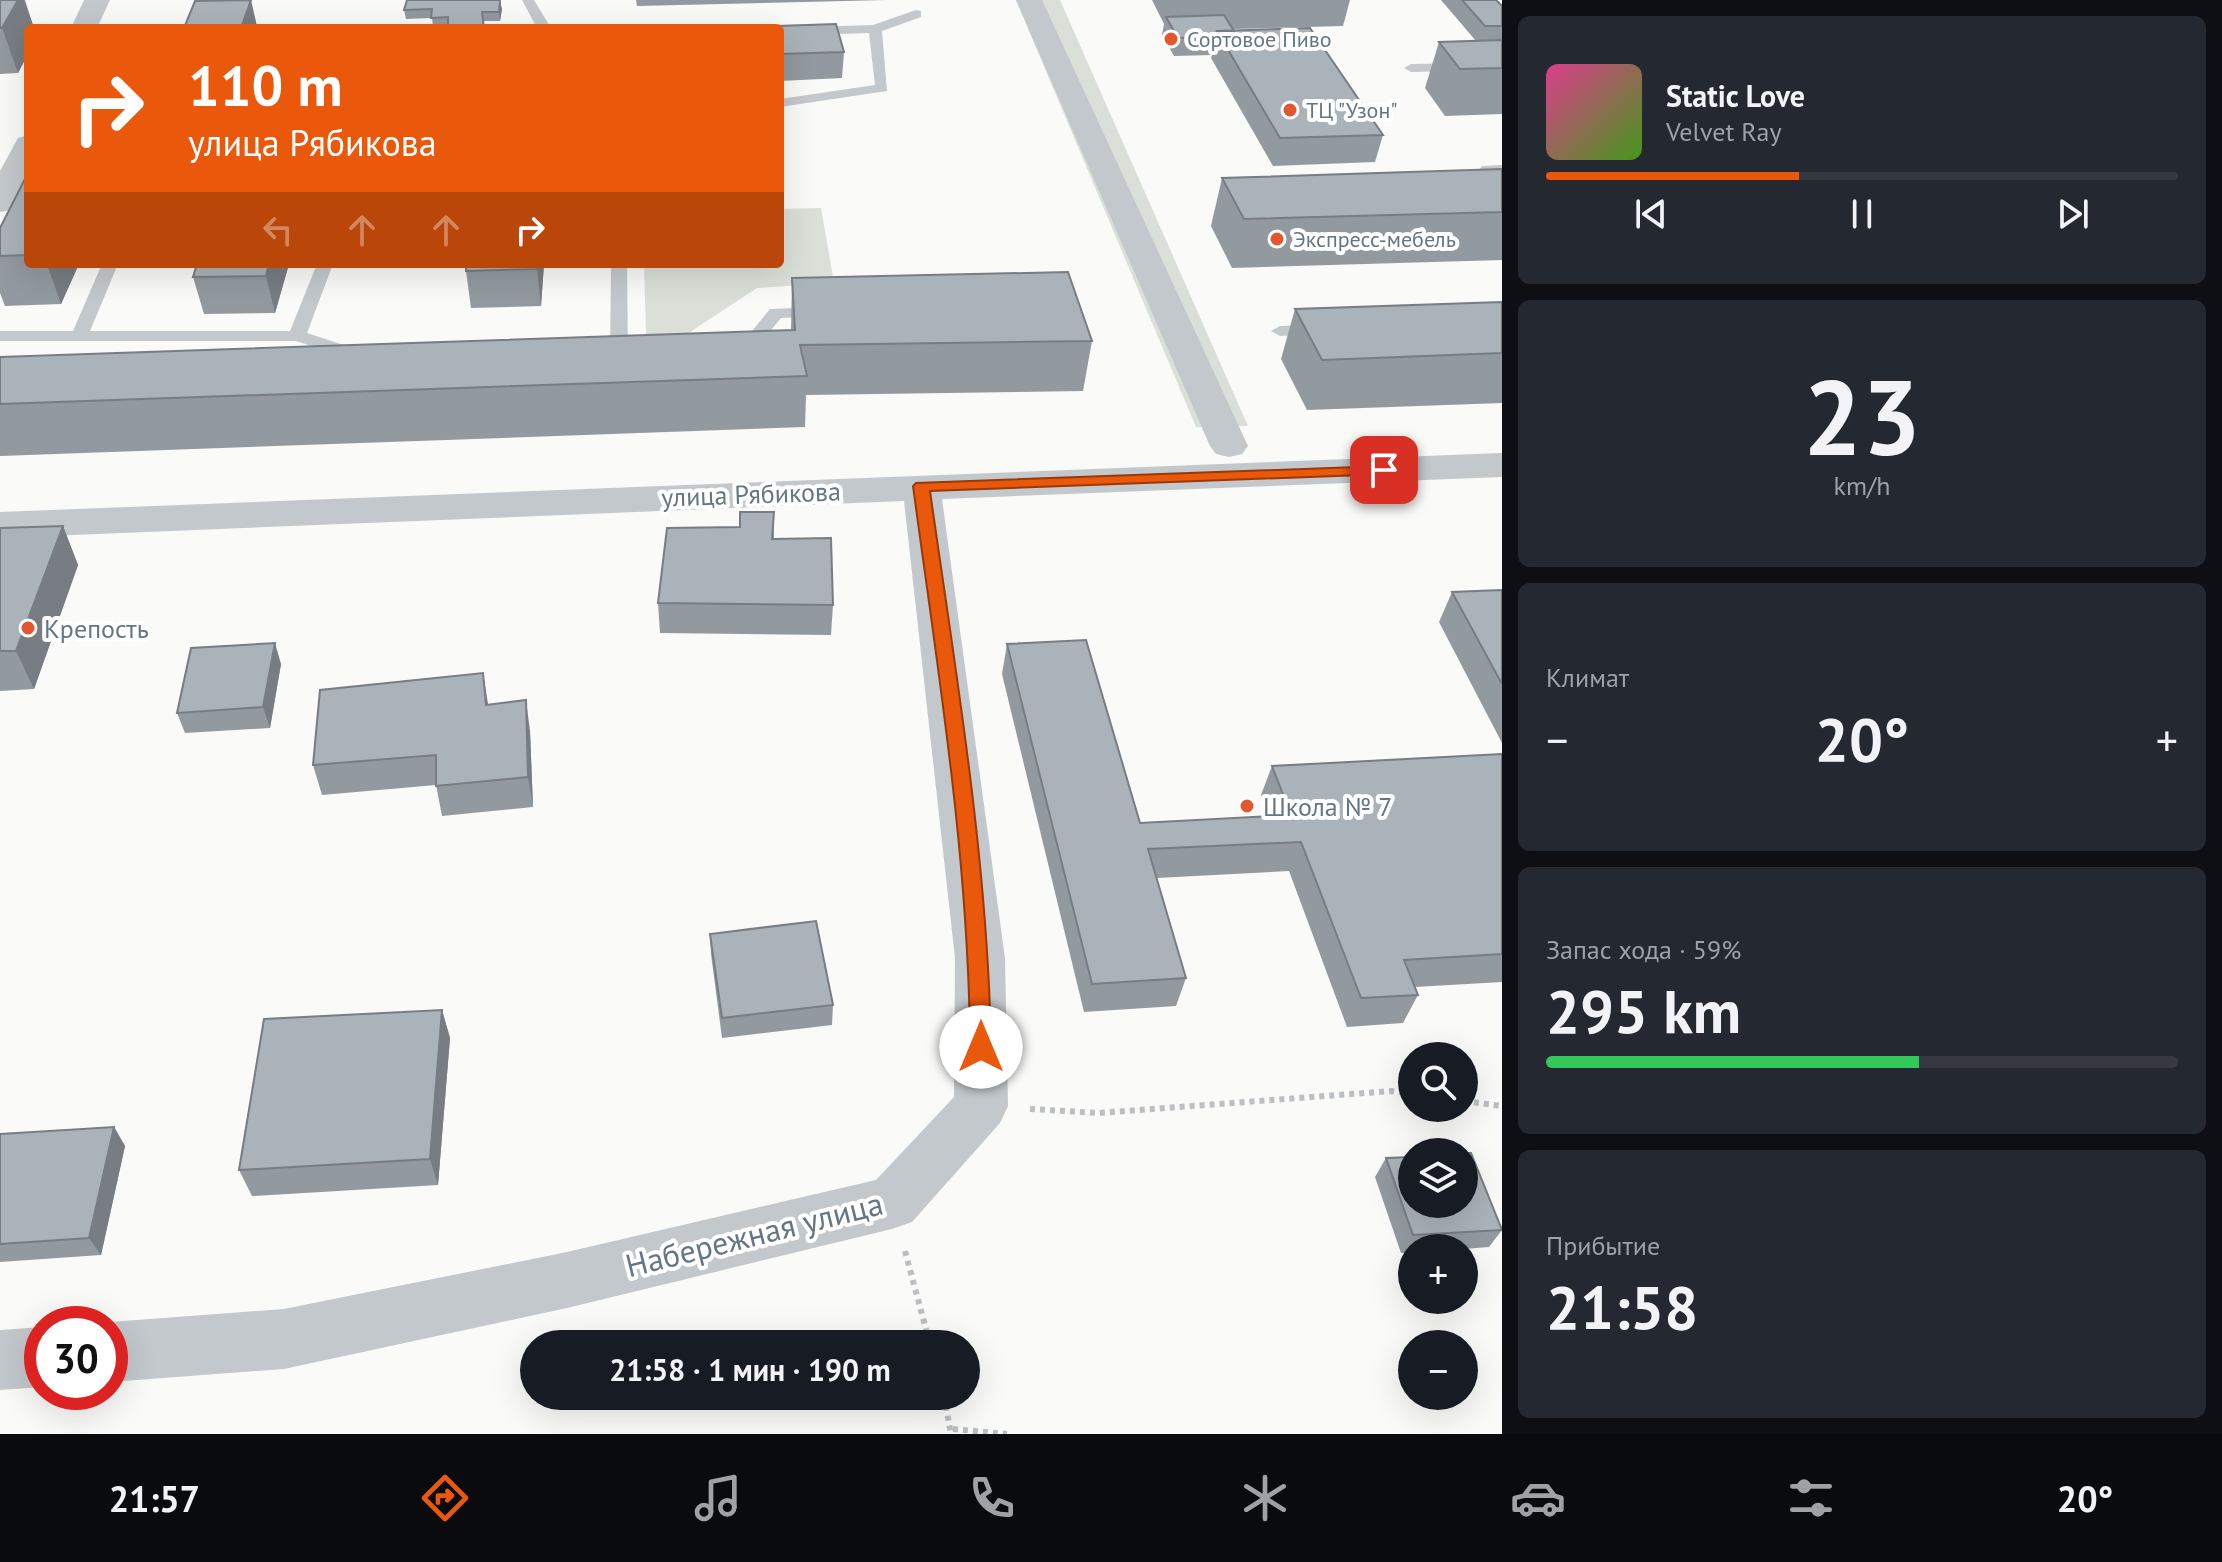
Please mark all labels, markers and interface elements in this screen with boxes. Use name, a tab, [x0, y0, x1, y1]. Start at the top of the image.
place label: Сортовое Пиво	[1187, 25, 1331, 53]
marker: Сортовое Пиво	[1162, 30, 1180, 48]
text: 110 m	[188, 49, 343, 121]
icon: right	[56, 56, 160, 160]
text: Static Love	[1666, 76, 1805, 115]
place label: ТЦ "Узон"	[1306, 96, 1398, 124]
marker: ТЦ "Узон"	[1281, 101, 1299, 119]
text: Velvet Ray	[1666, 115, 1782, 148]
text: улица Рябикова	[188, 119, 437, 166]
icon: previous	[1629, 192, 1673, 236]
icon: pause	[1840, 192, 1884, 236]
icon: next	[2051, 192, 2095, 236]
icon: left	[256, 208, 300, 252]
icon: ahead	[340, 208, 384, 252]
icon: ahead	[424, 208, 468, 252]
icon: right	[508, 208, 552, 252]
place label: Экспресс-мебель	[1293, 225, 1456, 253]
marker: Экспресс-мебель	[1268, 230, 1286, 248]
text: 23	[1803, 349, 1921, 484]
pin	[1350, 436, 1418, 504]
icon: arrive	[1362, 448, 1406, 492]
text: km/h	[1834, 469, 1891, 502]
street label: улица Рябикова	[661, 474, 841, 514]
place label: Крепость	[44, 612, 149, 645]
marker: Крепость	[19, 619, 37, 637]
text: Климат	[1546, 661, 1629, 694]
text: 20°	[1815, 700, 1909, 778]
text: −	[1546, 711, 1568, 768]
text: +	[2156, 711, 2178, 768]
place label: Школа № 7	[1263, 790, 1392, 823]
marker: Школа № 7	[1238, 797, 1256, 815]
text: Запас хода · 59%	[1546, 933, 1741, 966]
text: 295 km	[1546, 972, 1741, 1050]
position arrow	[939, 1005, 1023, 1089]
map controls	[1398, 1042, 1478, 1410]
button: search	[1398, 1042, 1478, 1122]
button: layers	[1398, 1138, 1478, 1218]
street label: Набережная улица	[621, 1182, 887, 1286]
text: Прибытие	[1546, 1229, 1660, 1262]
button: +	[1398, 1234, 1478, 1314]
text: 21:58	[1546, 1268, 1698, 1346]
speed limit sign: 30	[24, 1306, 128, 1410]
button: −	[1398, 1330, 1478, 1410]
text: 21:58 · 1 мин · 190 m	[609, 1350, 891, 1389]
icon: directions	[417, 1470, 473, 1526]
icon: music	[690, 1470, 746, 1526]
icon: phone	[964, 1470, 1020, 1526]
icon: climate	[1237, 1470, 1293, 1526]
icon: car	[1510, 1470, 1566, 1526]
icon: filters	[1783, 1470, 1839, 1526]
text: 21:57	[109, 1475, 200, 1522]
text: 20°	[2057, 1475, 2113, 1522]

